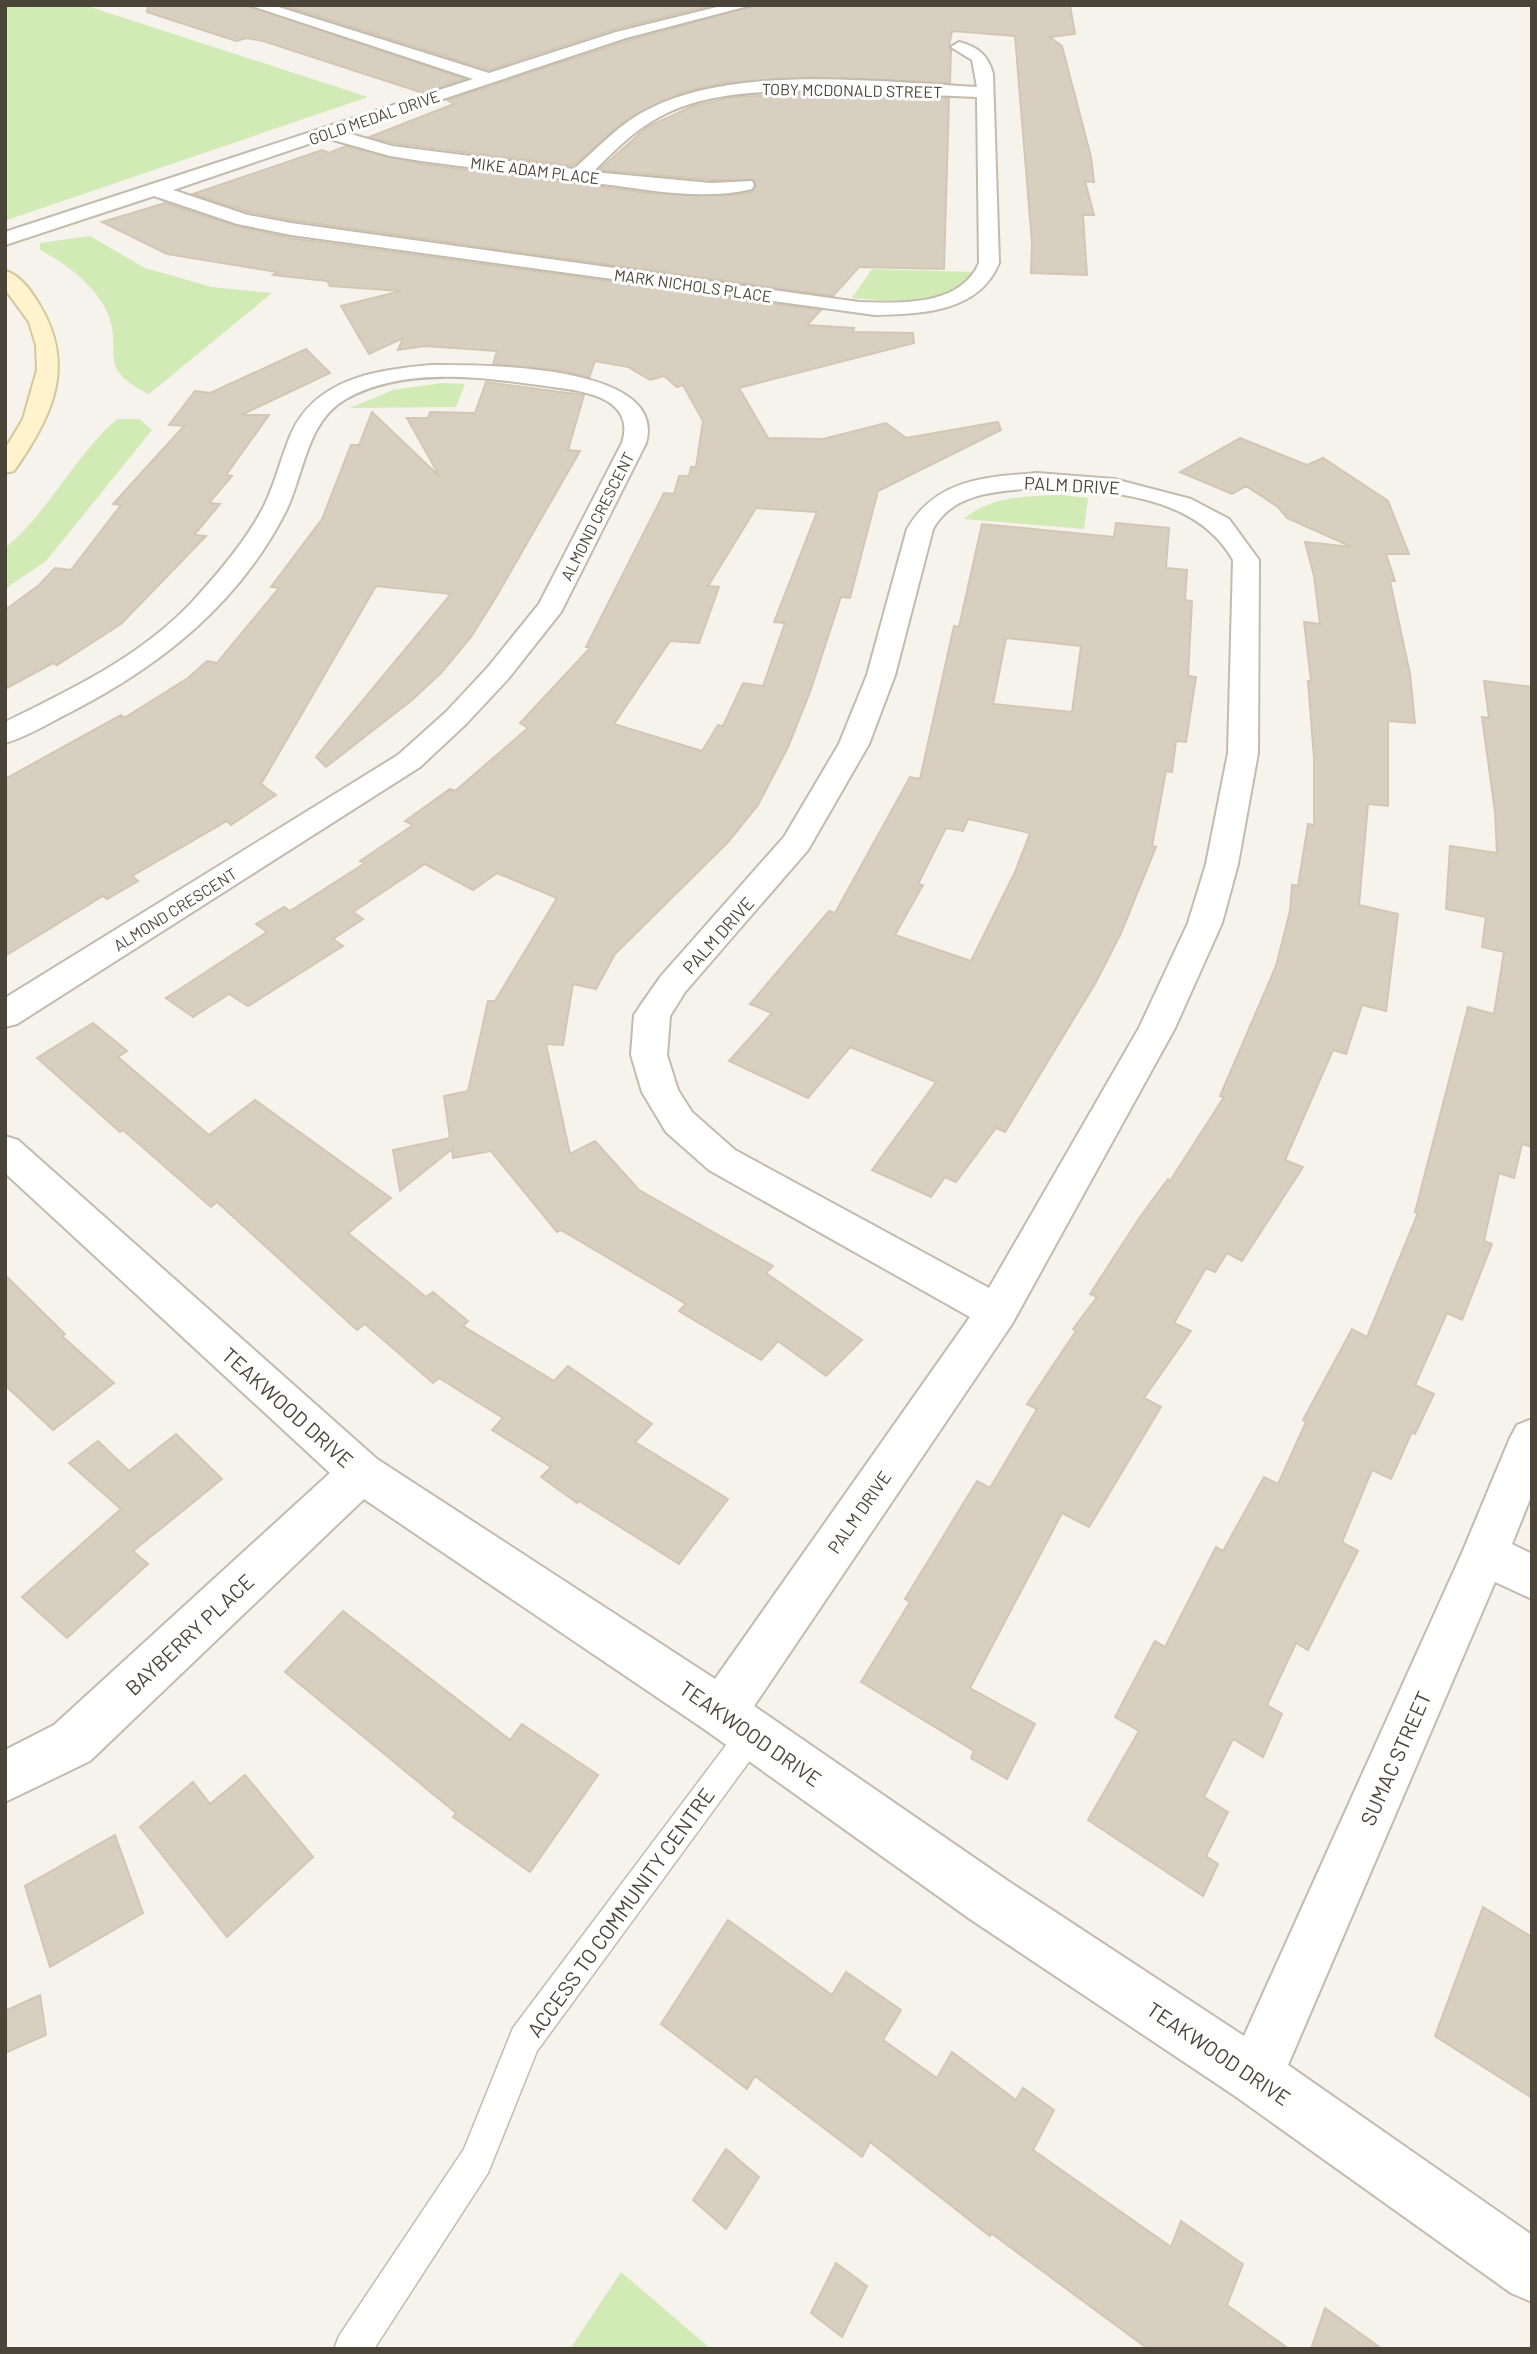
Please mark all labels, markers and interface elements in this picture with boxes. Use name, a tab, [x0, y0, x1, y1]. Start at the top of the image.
street label: TOBY MCDONALD STREET	[762, 79, 942, 101]
street label: GOLD MEDAL DRIVE	[306, 86, 442, 148]
street label: MIKE ADAM PLACE	[469, 153, 601, 187]
street label: MARK NICHOLS PLACE	[613, 265, 773, 305]
street label: ALMOND CRESCENT	[556, 449, 638, 583]
street label: PALM DRIVE	[1024, 472, 1120, 498]
street label: ALMOND CRESCENT	[110, 863, 240, 955]
street label: PALM DRIVE	[678, 892, 758, 978]
street label: TEAKWOOD DRIVE	[217, 1342, 359, 1472]
street label: PALM DRIVE	[822, 1466, 896, 1558]
street label: BAYBERRY PLACE	[120, 1568, 258, 1700]
street label: TEAKWOOD DRIVE	[675, 1675, 827, 1791]
street label: SUMAC STREET	[1354, 1687, 1436, 1829]
street label: ACCESS TO COMMUNITY CENTRE	[521, 1783, 719, 2041]
street label: TEAKWOOD DRIVE	[1143, 1996, 1295, 2110]

